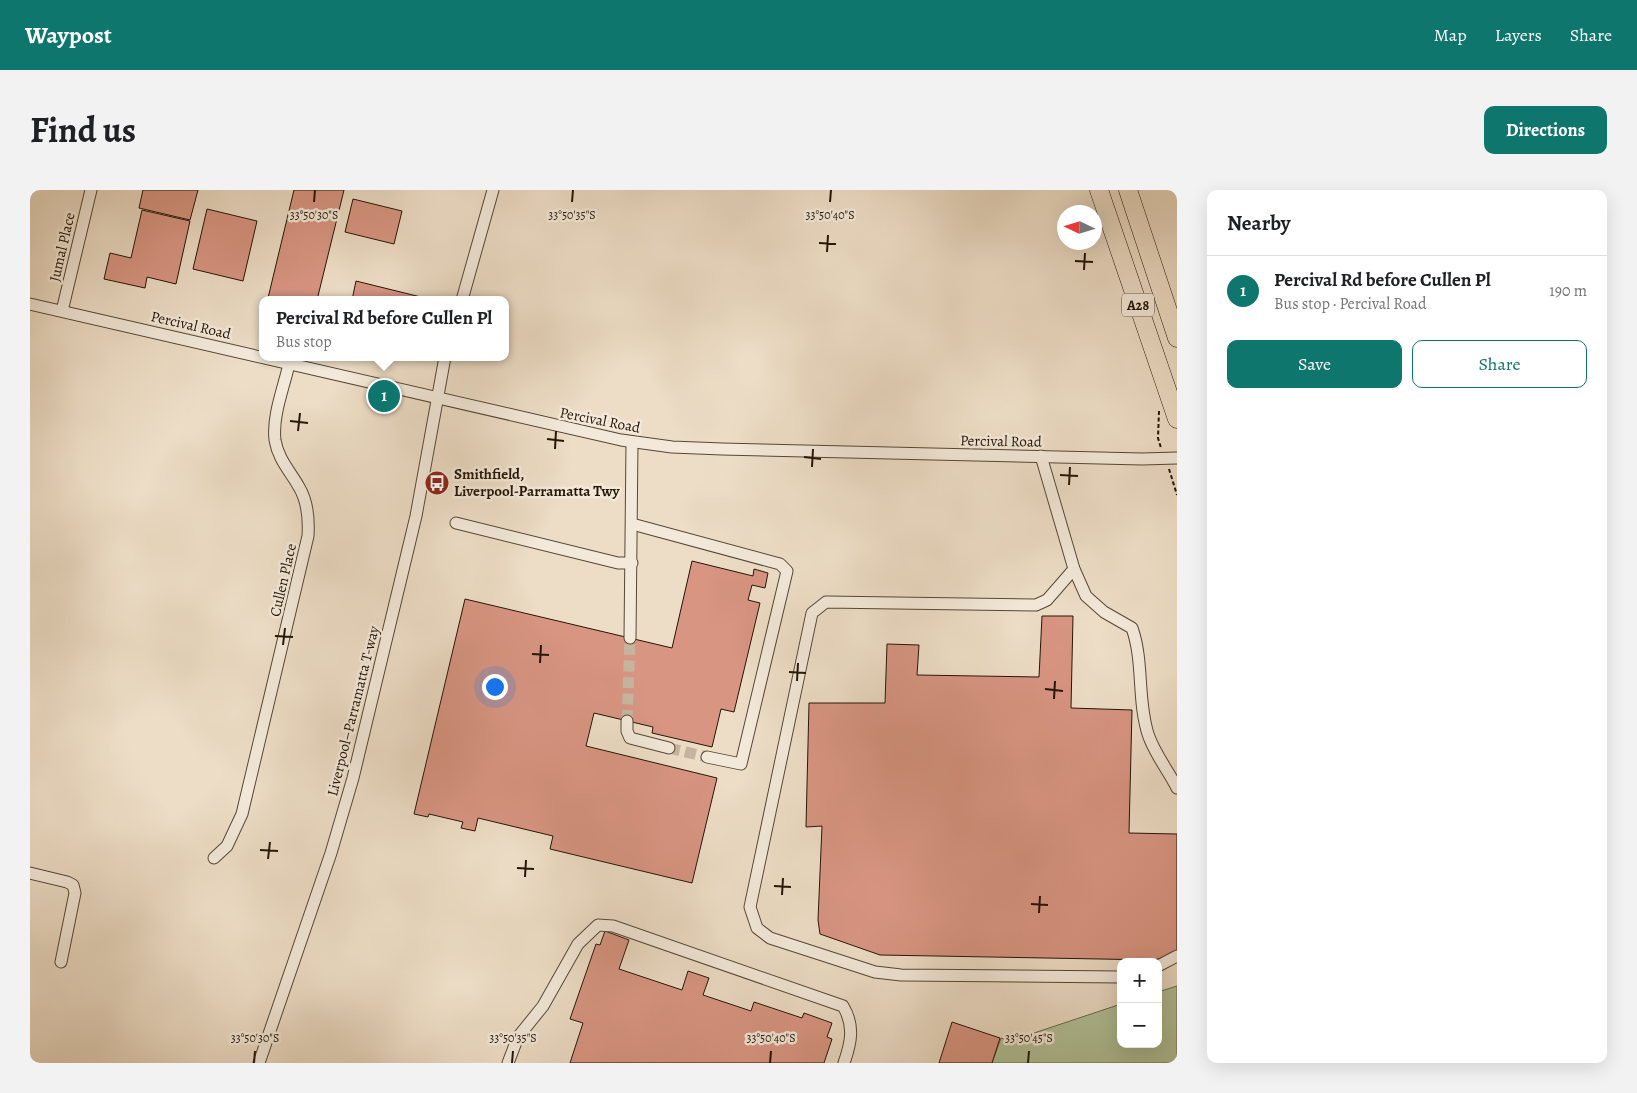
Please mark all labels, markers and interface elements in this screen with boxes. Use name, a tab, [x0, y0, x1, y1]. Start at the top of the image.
text: Waypost	[25, 19, 112, 51]
text: Map	[1434, 23, 1467, 47]
text: Layers	[1495, 23, 1542, 47]
text: Share	[1570, 23, 1612, 47]
text: Find us	[30, 106, 136, 154]
button: Directions	[1484, 106, 1607, 154]
north arrow	[1057, 205, 1102, 250]
text: 33°50'30"S	[290, 207, 338, 223]
text: 33°50'35"S	[548, 207, 596, 223]
text: 33°50'40"S	[805, 207, 855, 223]
text: Nearby	[1227, 209, 1290, 237]
street label: Jumal Place	[44, 210, 80, 284]
text: Percival Rd before Cullen Pl	[1274, 267, 1491, 293]
text: 1	[1240, 280, 1246, 302]
text: 190 m	[1549, 280, 1587, 302]
text: Bus stop · Percival Road	[1274, 293, 1427, 315]
road number: A28	[1122, 294, 1154, 316]
popup	[259, 296, 509, 361]
text: Percival Rd before Cullen Pl	[276, 305, 492, 331]
street label: Percival Road	[149, 306, 234, 344]
text: Bus stop	[276, 331, 332, 353]
button: Save	[1227, 340, 1402, 388]
button: Share	[1412, 340, 1587, 388]
pin: 1	[368, 377, 400, 415]
street label: Percival Road	[558, 402, 643, 438]
street label: Percival Road	[960, 430, 1043, 452]
place label: Smithfield, Liverpool-Parramatta Twy	[454, 464, 620, 501]
bus stop icon: Smithfield, Liverpool-Parramatta Twy	[424, 470, 450, 496]
street label: Cullen Place	[265, 541, 301, 619]
street label: Liverpool–Parramatta T-way	[322, 623, 384, 798]
your location	[482, 674, 508, 700]
map controls	[1117, 958, 1162, 1048]
button: +	[1117, 958, 1162, 1003]
button: −	[1117, 1003, 1162, 1048]
text: 33°50'30"S	[231, 1030, 279, 1046]
text: 33°50'35"S	[489, 1030, 537, 1046]
text: 33°50'40"S	[746, 1030, 796, 1046]
text: 33°50'45"S	[1005, 1030, 1053, 1046]

